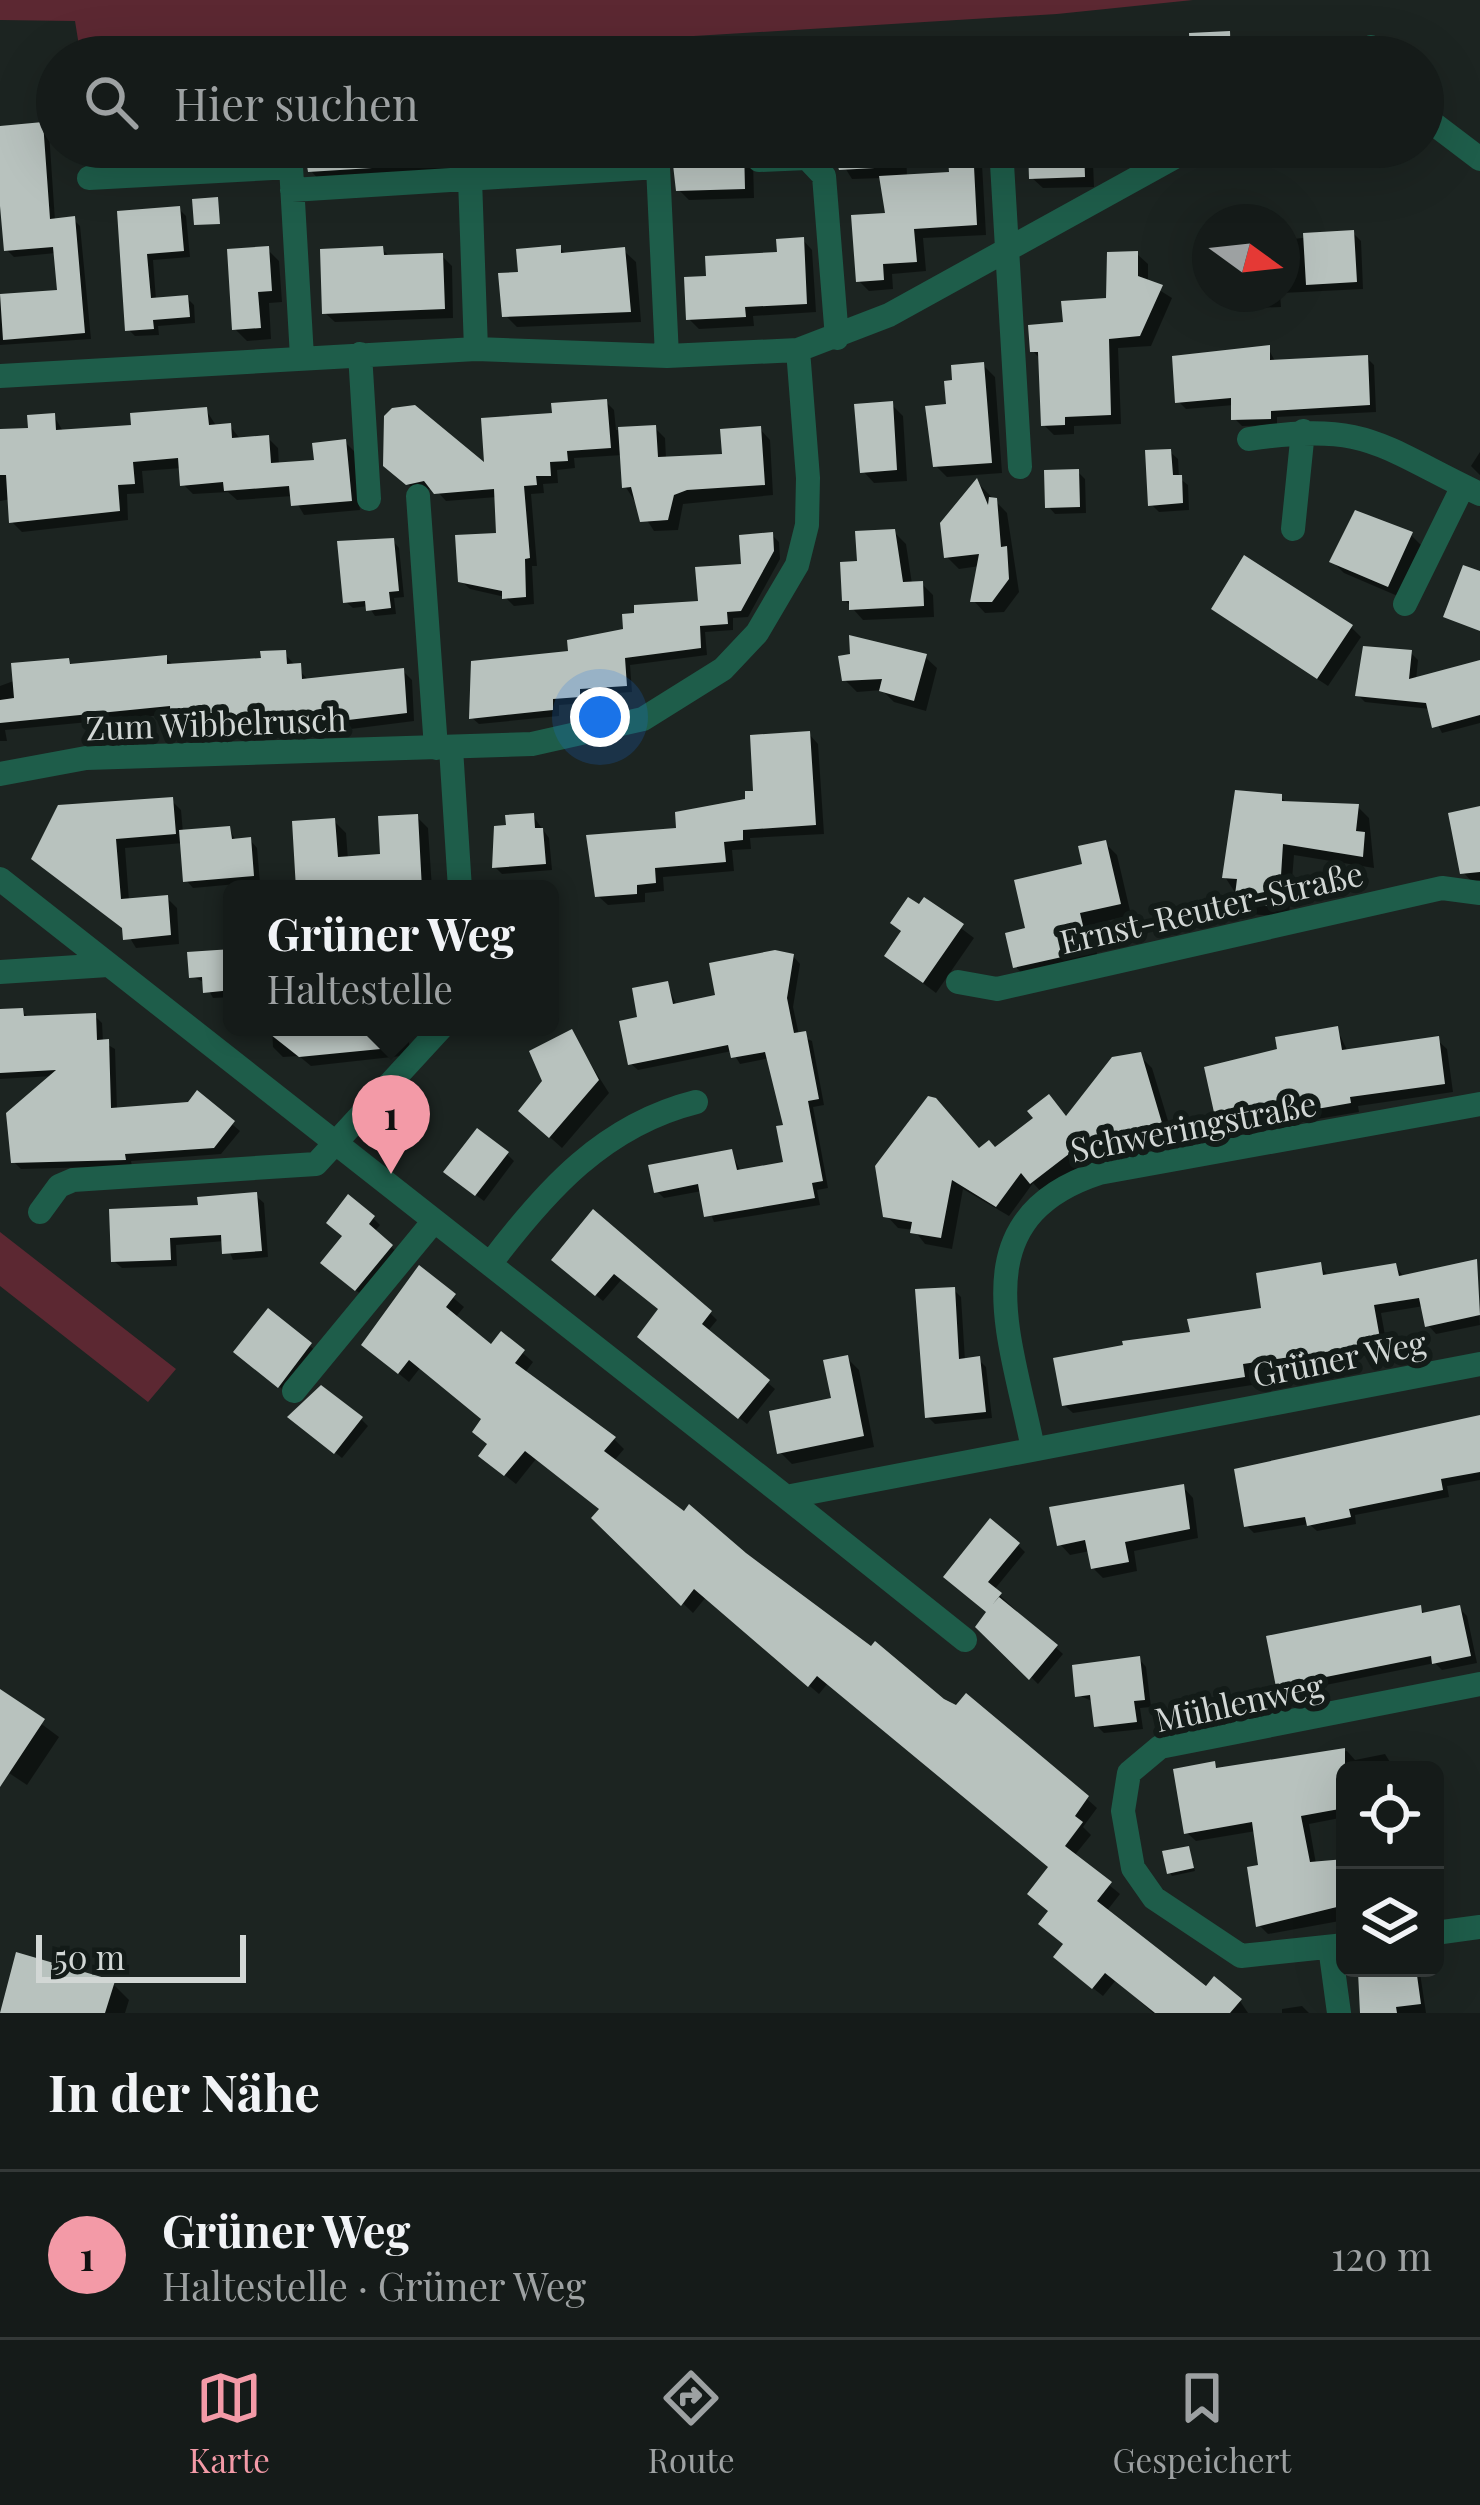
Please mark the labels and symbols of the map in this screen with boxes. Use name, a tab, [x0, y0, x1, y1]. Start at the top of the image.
north arrow	[1192, 204, 1300, 312]
your location	[570, 687, 630, 747]
street label: Zum Wibbelrusch	[85, 695, 347, 749]
street label: Ernst-Reuter-Straße	[1055, 850, 1367, 962]
pin: 1	[352, 1075, 430, 1174]
street label: Schweringstraße	[1066, 1080, 1320, 1170]
street label: Grüner Weg	[1248, 1318, 1430, 1395]
street label: Mühlenweg	[1151, 1662, 1328, 1740]
scale bar	[36, 1929, 246, 1982]

